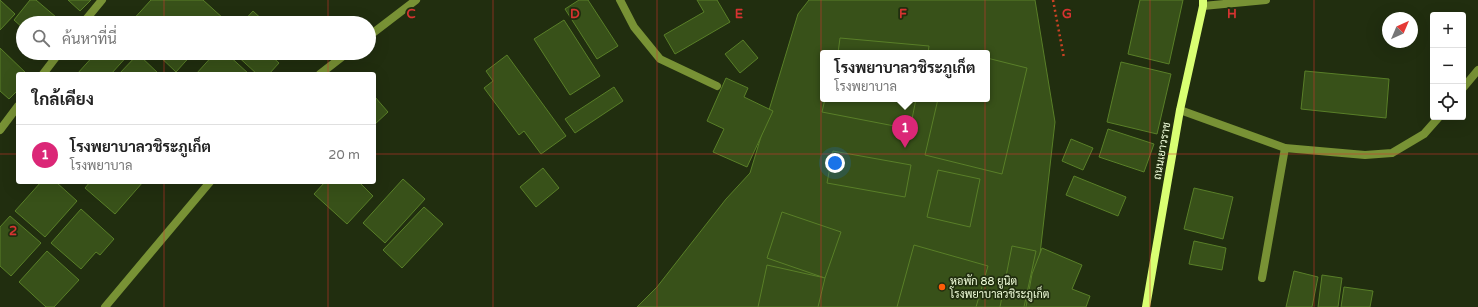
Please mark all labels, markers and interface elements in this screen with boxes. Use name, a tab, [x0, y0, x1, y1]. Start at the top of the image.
text: C	[406, 6, 416, 22]
text: D	[570, 6, 580, 22]
text: E	[735, 6, 743, 22]
text: F	[899, 6, 907, 22]
text: G	[1062, 6, 1072, 22]
text: H	[1227, 6, 1237, 22]
north arrow	[1382, 12, 1418, 48]
map controls	[1430, 12, 1466, 120]
button: +	[1430, 12, 1466, 48]
search box	[16, 16, 376, 60]
icon: search	[30, 27, 52, 49]
text: ค้นหาที่นี่	[62, 30, 117, 48]
button: −	[1430, 48, 1466, 84]
popup	[820, 50, 990, 102]
text: โรงพยาบาลวชิระภูเก็ต	[835, 59, 975, 77]
text: โรงพยาบาล	[835, 79, 897, 95]
button: locate	[1430, 84, 1466, 120]
text: ใกล้เคียง	[32, 89, 94, 110]
pin: 1	[892, 115, 918, 148]
street label: ถนนเยาวราช	[1151, 121, 1174, 181]
text: โรงพยาบาลวชิระภูเก็ต	[70, 138, 211, 156]
text: 1	[41, 147, 49, 163]
text: 20 m	[328, 147, 360, 163]
your location	[825, 153, 845, 173]
text: โรงพยาบาล	[70, 158, 132, 174]
text: 2	[9, 223, 17, 239]
place label: หอพัก 88 ยูนิต โรงพยาบาลวชิระภูเก็ต	[949, 274, 1050, 302]
marker: หอพัก 88 ยูนิต โรงพยาบาลวชิระภูเก็ต	[937, 282, 947, 292]

